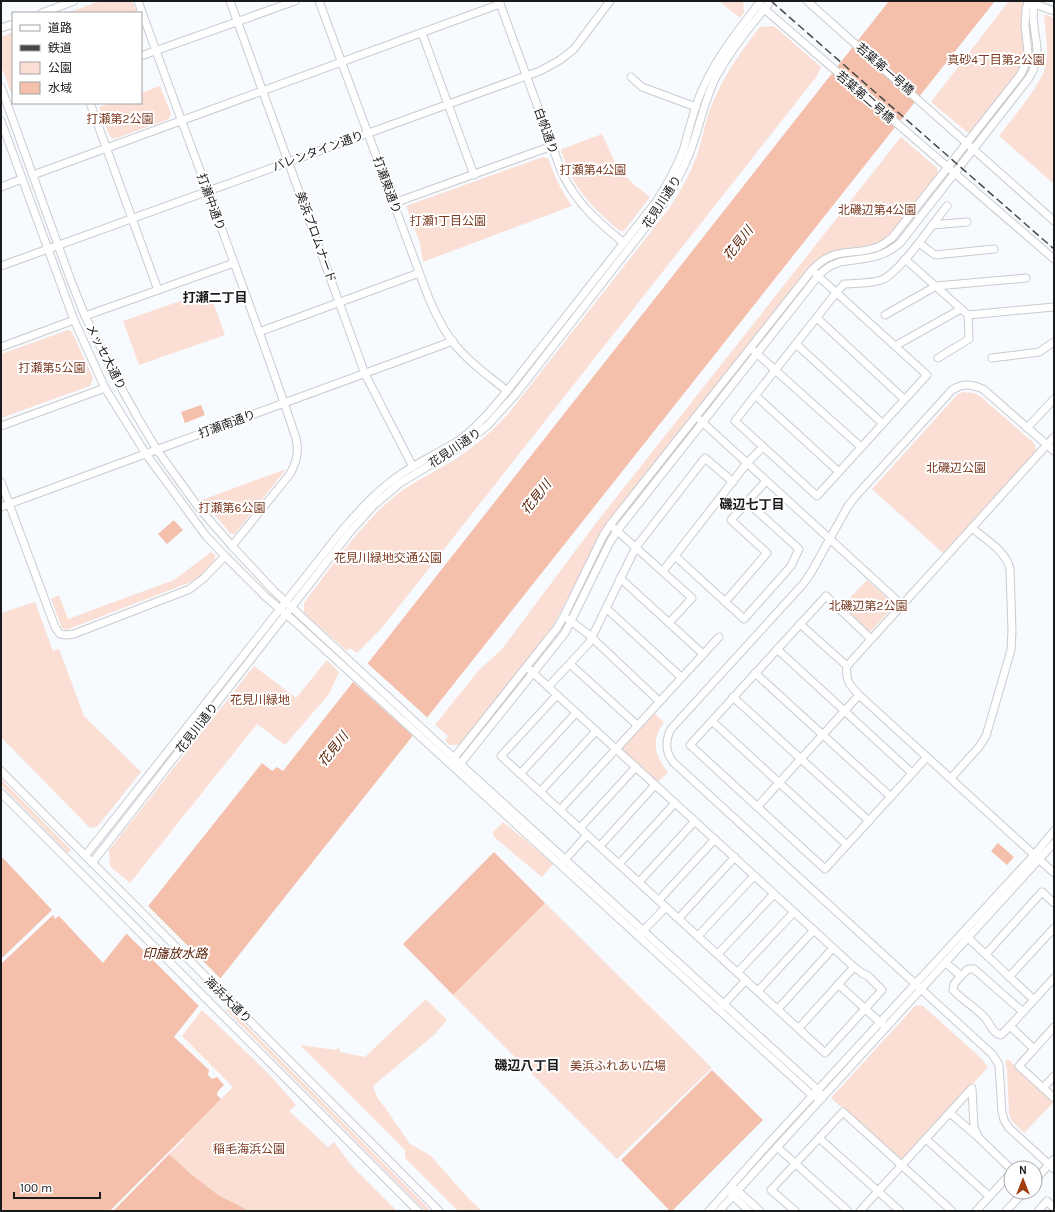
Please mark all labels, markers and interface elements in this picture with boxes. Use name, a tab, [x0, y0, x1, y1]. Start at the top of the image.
legend	[12, 12, 142, 104]
text: 道路	[48, 21, 72, 35]
street label: 若葉第一号橋	[853, 40, 917, 98]
text: 鉄道	[48, 41, 72, 55]
park label: 真砂4丁目第2公園	[947, 53, 1045, 67]
text: 公園	[48, 61, 72, 75]
street label: 若葉第二号橋	[833, 68, 897, 126]
text: 水域	[48, 81, 72, 95]
street label: 白帆通り	[531, 106, 561, 156]
park label: 打瀬第2公園	[87, 112, 153, 126]
street label: バレンタイン通り	[270, 128, 366, 174]
street label: 打瀬東通り	[370, 154, 404, 216]
park label: 打瀬第4公園	[560, 163, 626, 177]
street label: 打瀬中通り	[194, 171, 228, 233]
street label: 花見川通り	[640, 173, 684, 231]
street label: 美浜プロムナード	[293, 189, 339, 285]
park label: 北磯辺第4公園	[838, 203, 916, 217]
park label: 打瀬1丁目公園	[410, 214, 486, 228]
water label: 花見川	[720, 221, 757, 263]
district label: 打瀬二丁目	[182, 290, 248, 305]
street label: メッセ大通り	[83, 322, 129, 392]
park label: 打瀬第5公園	[19, 361, 85, 375]
street label: 打瀬南通り	[196, 407, 258, 441]
street label: 花見川通り	[426, 425, 484, 471]
park label: 北磯辺公園	[926, 461, 986, 475]
water label: 花見川	[518, 476, 555, 517]
district label: 磯辺七丁目	[719, 497, 785, 512]
park label: 打瀬第6公園	[199, 501, 265, 515]
park label: 花見川緑地交通公園	[334, 551, 442, 565]
park label: 北磯辺第2公園	[829, 599, 907, 613]
park label: 花見川緑地	[230, 693, 290, 707]
street label: 花見川通り	[173, 700, 221, 756]
water label: 花見川	[315, 728, 352, 769]
water label: 印旛放水路	[142, 946, 208, 961]
street label: 海浜大通り	[202, 974, 254, 1026]
district label: 磯辺八丁目	[494, 1058, 560, 1073]
park label: 美浜ふれあい広場	[570, 1059, 666, 1073]
park label: 稲毛海浜公園	[213, 1142, 285, 1156]
north arrow	[1003, 1160, 1043, 1200]
text: N	[1019, 1164, 1027, 1177]
scale bar	[14, 1174, 100, 1200]
text: 100 m	[20, 1181, 52, 1195]

